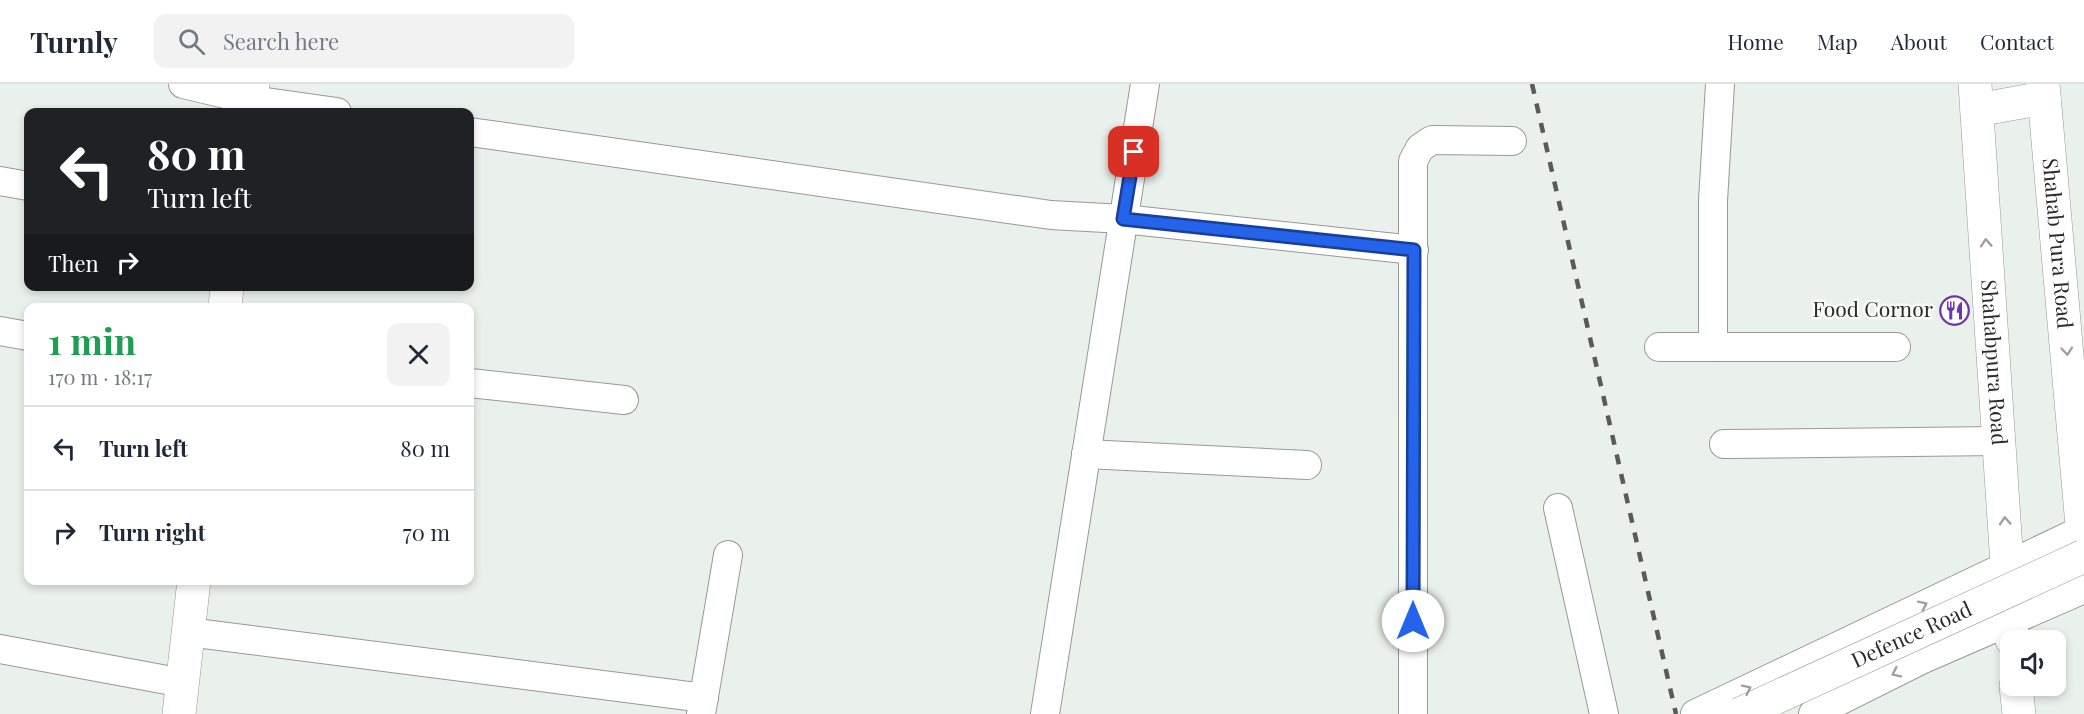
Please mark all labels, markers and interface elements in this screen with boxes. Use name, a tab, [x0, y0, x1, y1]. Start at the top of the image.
search box	[154, 14, 574, 68]
text: Turnly	[30, 23, 118, 60]
icon: search	[175, 25, 208, 58]
text: Search here	[223, 26, 339, 56]
text: Home	[1728, 27, 1784, 55]
text: Map	[1817, 27, 1858, 55]
text: About	[1891, 27, 1947, 55]
text: Contact	[1980, 27, 2054, 55]
text: 80 m	[147, 125, 245, 181]
pin	[1108, 126, 1159, 177]
icon: left	[48, 132, 126, 210]
icon: arrive	[1117, 135, 1150, 168]
street label: Shahab Pura Road	[2038, 157, 2081, 330]
text: Turn left	[147, 179, 251, 215]
one-way arrow	[1980, 238, 1993, 247]
icon: right	[111, 246, 144, 279]
text: Then	[48, 248, 99, 278]
street label: Shahabpura Road	[1976, 279, 2015, 446]
place label: Food Cornor	[1812, 294, 1934, 322]
restaurant icon: Food Cornor	[1938, 294, 1970, 326]
text: 1 min	[48, 316, 136, 364]
button: close	[387, 323, 450, 386]
one-way arrow	[2060, 347, 2073, 356]
text: 170 m · 18:17	[48, 363, 152, 390]
icon: left	[48, 432, 81, 465]
text: Turn left	[99, 433, 188, 463]
text: 80 m	[400, 433, 450, 463]
icon: right	[48, 516, 81, 549]
text: Turn right	[99, 517, 205, 547]
text: 70 m	[403, 517, 450, 547]
one-way arrow	[1998, 517, 2011, 526]
position arrow	[1381, 589, 1445, 653]
street label: Defence Road	[1846, 594, 1976, 673]
one-way arrow	[1917, 600, 1928, 612]
map controls	[2000, 630, 2066, 696]
button: sound	[2000, 630, 2066, 696]
one-way arrow	[1892, 666, 1903, 677]
one-way arrow	[1741, 684, 1752, 696]

